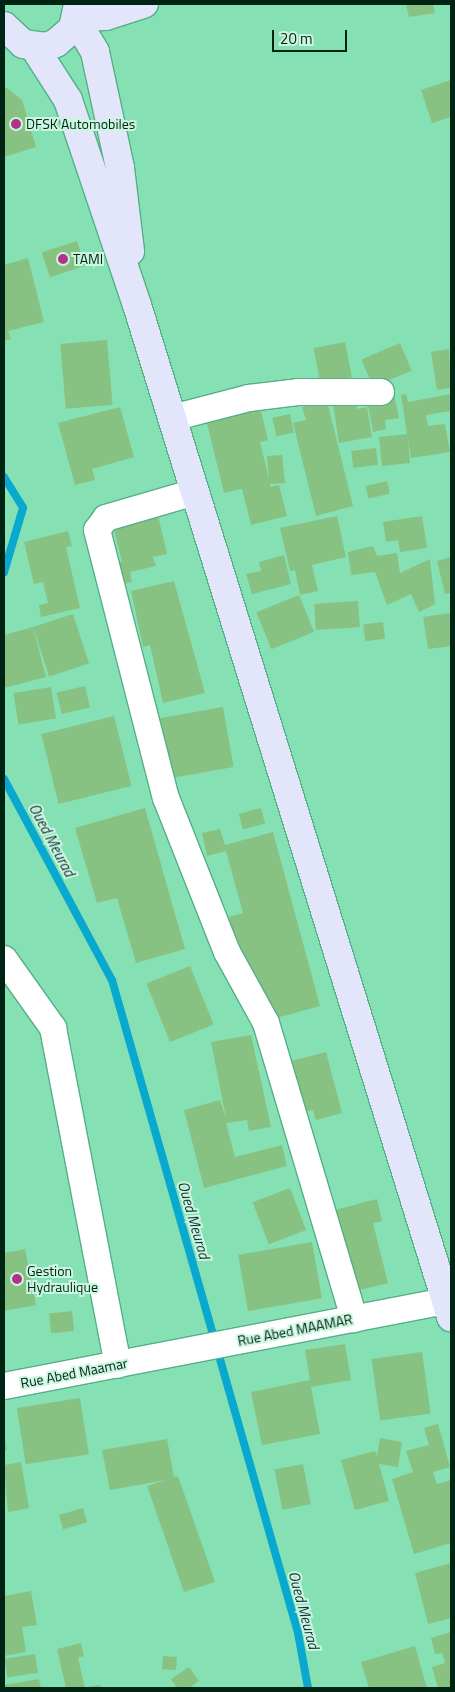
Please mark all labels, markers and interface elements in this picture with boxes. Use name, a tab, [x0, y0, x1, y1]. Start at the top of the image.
scale bar	[275, 20, 350, 52]
text: 20 m	[280, 27, 313, 50]
place label: DFSK Automobiles	[26, 116, 135, 132]
marker: DFSK Automobiles	[10, 118, 22, 130]
place label: TAMI	[73, 251, 103, 267]
marker: TAMI	[57, 253, 69, 265]
water label: Oued Meurad	[25, 800, 79, 880]
water label: Oued Meurad	[174, 1179, 214, 1261]
place label: Gestion Hydraulique	[27, 1263, 98, 1295]
marker: Gestion Hydraulique	[11, 1273, 23, 1285]
street label: Rue Abed MAAMAR	[236, 1311, 354, 1349]
street label: Rue Abed Maamar	[19, 1354, 129, 1392]
water label: Oued Meurad	[285, 1569, 323, 1651]

